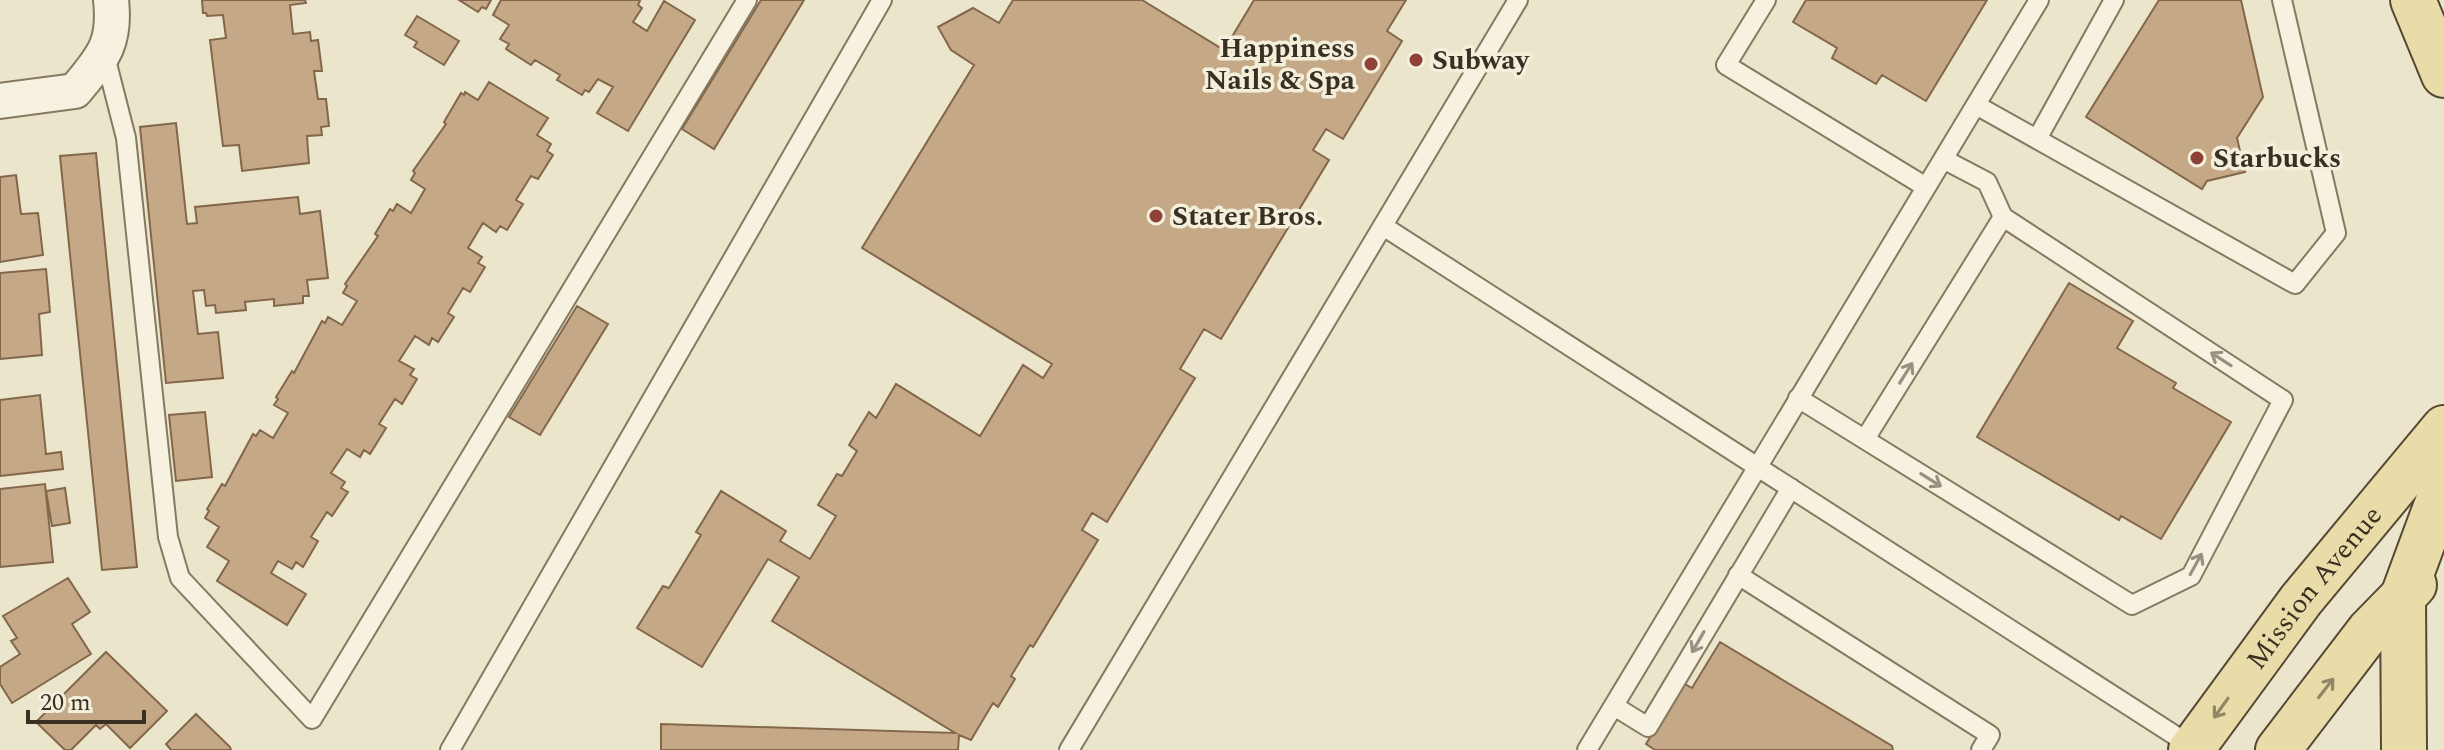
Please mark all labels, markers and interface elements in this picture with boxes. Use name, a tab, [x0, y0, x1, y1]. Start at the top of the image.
place label: Happiness Nails & Spa	[1205, 27, 1356, 102]
place label: Subway	[1432, 39, 1531, 82]
marker: Subway	[1407, 51, 1425, 69]
marker: Happiness Nails & Spa	[1362, 55, 1380, 73]
place label: Starbucks	[2213, 137, 2341, 180]
marker: Starbucks	[2188, 149, 2206, 167]
place label: Stater Bros.	[1172, 195, 1323, 238]
marker: Stater Bros.	[1147, 207, 1165, 225]
one-way arrow	[2210, 351, 2233, 367]
one-way arrow	[1899, 362, 1915, 385]
one-way arrow	[1919, 473, 1942, 489]
street label: Mission Avenue	[2235, 496, 2393, 679]
one-way arrow	[2189, 553, 2205, 576]
one-way arrow	[1690, 630, 1706, 653]
scale bar	[28, 674, 144, 724]
one-way arrow	[2317, 678, 2334, 699]
text: 20 m	[40, 685, 91, 721]
one-way arrow	[2213, 697, 2229, 719]

